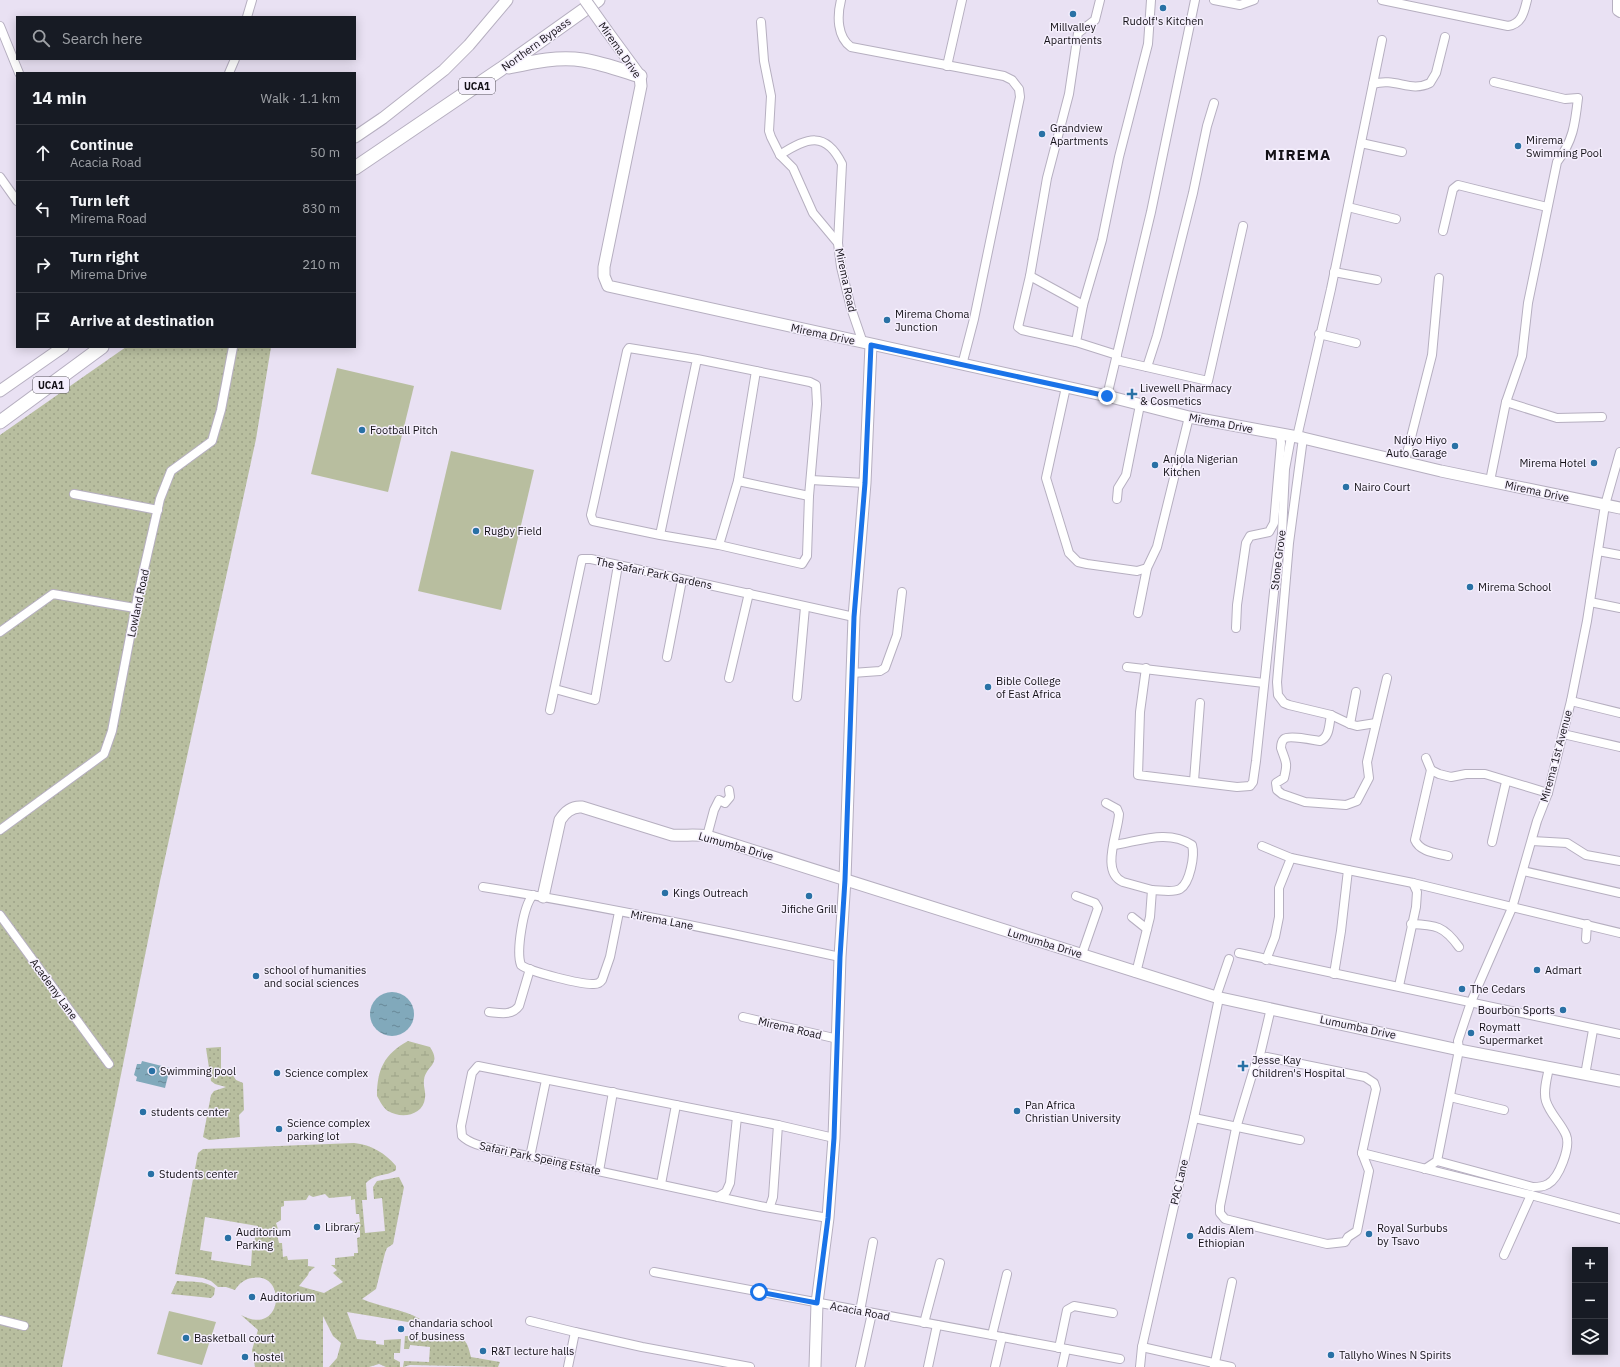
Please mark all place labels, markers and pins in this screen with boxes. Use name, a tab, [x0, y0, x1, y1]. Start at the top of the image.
marker: Rudolf's Kitchen	[1158, 3, 1168, 13]
marker: Millvalley Apartments	[1068, 9, 1078, 19]
place label: Rudolf's Kitchen	[1123, 14, 1203, 28]
place label: Millvalley Apartments	[1044, 20, 1102, 47]
place label: Grandview Apartments	[1050, 121, 1108, 148]
marker: Grandview Apartments	[1037, 129, 1047, 139]
place label: Mirema Swimming Pool	[1526, 133, 1602, 160]
marker: Mirema Swimming Pool	[1513, 141, 1523, 151]
place label: Mirema Choma Junction	[895, 307, 970, 334]
marker: Mirema Choma Junction	[882, 315, 892, 325]
place label: Livewell Pharmacy & Cosmetics	[1140, 381, 1232, 408]
marker: Livewell Pharmacy & Cosmetics	[1127, 389, 1137, 399]
place label: Football Pitch	[370, 423, 438, 437]
marker: Football Pitch	[357, 425, 367, 435]
place label: Ndiyo Hiyo Auto Garage	[1386, 433, 1447, 460]
marker: Ndiyo Hiyo Auto Garage	[1450, 441, 1460, 451]
place label: Anjola Nigerian Kitchen	[1163, 452, 1238, 479]
place label: Mirema Hotel	[1519, 456, 1586, 470]
marker: Mirema Hotel	[1589, 458, 1599, 468]
marker: Anjola Nigerian Kitchen	[1150, 460, 1160, 470]
place label: Nairo Court	[1354, 480, 1410, 494]
marker: Nairo Court	[1341, 482, 1351, 492]
place label: Rugby Field	[484, 524, 542, 538]
marker: Rugby Field	[471, 526, 481, 536]
place label: Mirema School	[1478, 580, 1551, 594]
marker: Mirema School	[1465, 582, 1475, 592]
place label: Bible College of East Africa	[996, 674, 1061, 701]
marker: Bible College of East Africa	[983, 682, 993, 692]
place label: Kings Outreach	[673, 886, 748, 900]
marker: Kings Outreach	[660, 888, 670, 898]
marker: Jifiche Grill	[804, 891, 814, 901]
place label: Jifiche Grill	[781, 902, 837, 916]
place label: school of humanities and social sciences	[264, 963, 366, 990]
place label: Admart	[1545, 963, 1582, 977]
marker: Admart	[1532, 965, 1542, 975]
marker: school of humanities and social sciences	[251, 971, 261, 981]
place label: The Cedars	[1470, 982, 1526, 996]
marker: The Cedars	[1457, 984, 1467, 994]
place label: Bourbon Sports	[1478, 1003, 1555, 1017]
marker: Bourbon Sports	[1558, 1005, 1568, 1015]
place label: Roymatt Supermarket	[1479, 1020, 1543, 1047]
marker: Roymatt Supermarket	[1466, 1028, 1476, 1038]
place label: Jesse Kay Children's Hospital	[1252, 1053, 1345, 1080]
marker: Jesse Kay Children's Hospital	[1237, 1060, 1249, 1072]
place label: Swimming pool	[160, 1064, 236, 1078]
marker: Swimming pool	[147, 1066, 157, 1076]
place label: Science complex	[285, 1066, 369, 1080]
marker: Science complex	[272, 1068, 282, 1078]
place label: Pan Africa Christian University	[1025, 1098, 1121, 1125]
place label: students center	[151, 1105, 229, 1119]
marker: Pan Africa Christian University	[1012, 1106, 1022, 1116]
marker: students center	[138, 1107, 148, 1117]
place label: Science complex parking lot	[287, 1116, 371, 1143]
marker: Science complex parking lot	[274, 1124, 284, 1134]
place label: Students center	[159, 1167, 238, 1181]
marker: Students center	[146, 1169, 156, 1179]
place label: Library	[325, 1220, 360, 1234]
place label: Royal Surbubs by Tsavo	[1377, 1221, 1448, 1248]
marker: Library	[312, 1222, 322, 1232]
place label: Addis Alem Ethiopian	[1198, 1223, 1254, 1250]
place label: Auditorium Parking	[236, 1225, 291, 1252]
marker: Royal Surbubs by Tsavo	[1364, 1229, 1374, 1239]
marker: Addis Alem Ethiopian	[1185, 1231, 1195, 1241]
marker: Auditorium Parking	[223, 1233, 233, 1243]
place label: Auditorium	[260, 1290, 315, 1304]
marker: Auditorium	[247, 1292, 257, 1302]
place label: chandaria school of business	[409, 1316, 493, 1343]
marker: chandaria school of business	[396, 1324, 406, 1334]
place label: Basketball court	[194, 1331, 275, 1345]
marker: Basketball court	[181, 1333, 191, 1343]
place label: R&T lecture halls	[491, 1344, 574, 1358]
marker: R&T lecture halls	[478, 1346, 488, 1356]
place label: Tallyho Wines N Spirits	[1339, 1348, 1451, 1362]
place label: hostel	[253, 1350, 284, 1364]
marker: Tallyho Wines N Spirits	[1326, 1350, 1336, 1360]
marker: hostel	[240, 1352, 250, 1362]

